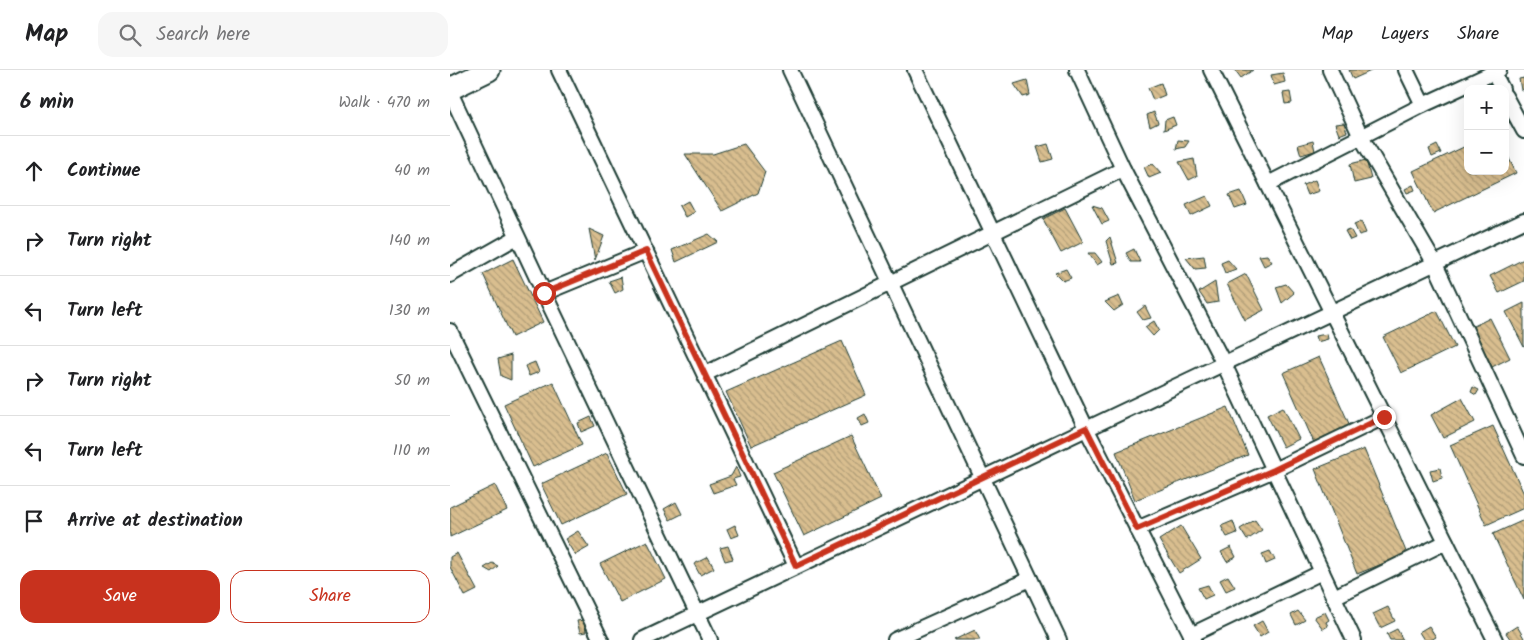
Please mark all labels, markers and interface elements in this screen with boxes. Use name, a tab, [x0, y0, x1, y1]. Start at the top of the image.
search box	[98, 12, 448, 57]
text: Map	[25, 15, 68, 54]
text: Search here	[156, 20, 250, 50]
text: Map	[1322, 20, 1353, 49]
text: Layers	[1381, 20, 1429, 49]
text: Share	[1457, 20, 1499, 49]
icon: search	[116, 21, 144, 49]
map controls	[1464, 85, 1509, 175]
button: +	[1464, 85, 1509, 130]
text: 6 min	[20, 86, 74, 119]
text: Walk · 470 m	[339, 90, 430, 115]
button: −	[1464, 130, 1509, 175]
text: Continue	[67, 156, 140, 186]
icon: ahead	[20, 157, 48, 185]
text: 40 m	[394, 158, 430, 183]
text: Turn right	[67, 226, 152, 256]
icon: right	[20, 227, 48, 255]
text: 140 m	[389, 228, 430, 253]
route start	[533, 282, 556, 305]
text: Turn left	[67, 296, 142, 326]
icon: left	[20, 297, 48, 325]
text: 130 m	[389, 298, 430, 323]
text: Turn right	[67, 366, 152, 396]
icon: right	[20, 367, 48, 395]
text: 50 m	[394, 368, 430, 393]
route end	[1373, 406, 1396, 429]
text: Turn left	[67, 436, 142, 466]
icon: left	[20, 437, 48, 465]
text: 110 m	[393, 438, 430, 463]
text: Arrive at destination	[67, 506, 243, 536]
icon: arrive	[20, 507, 48, 535]
button: Save	[20, 570, 220, 623]
button: Share	[230, 570, 430, 623]

